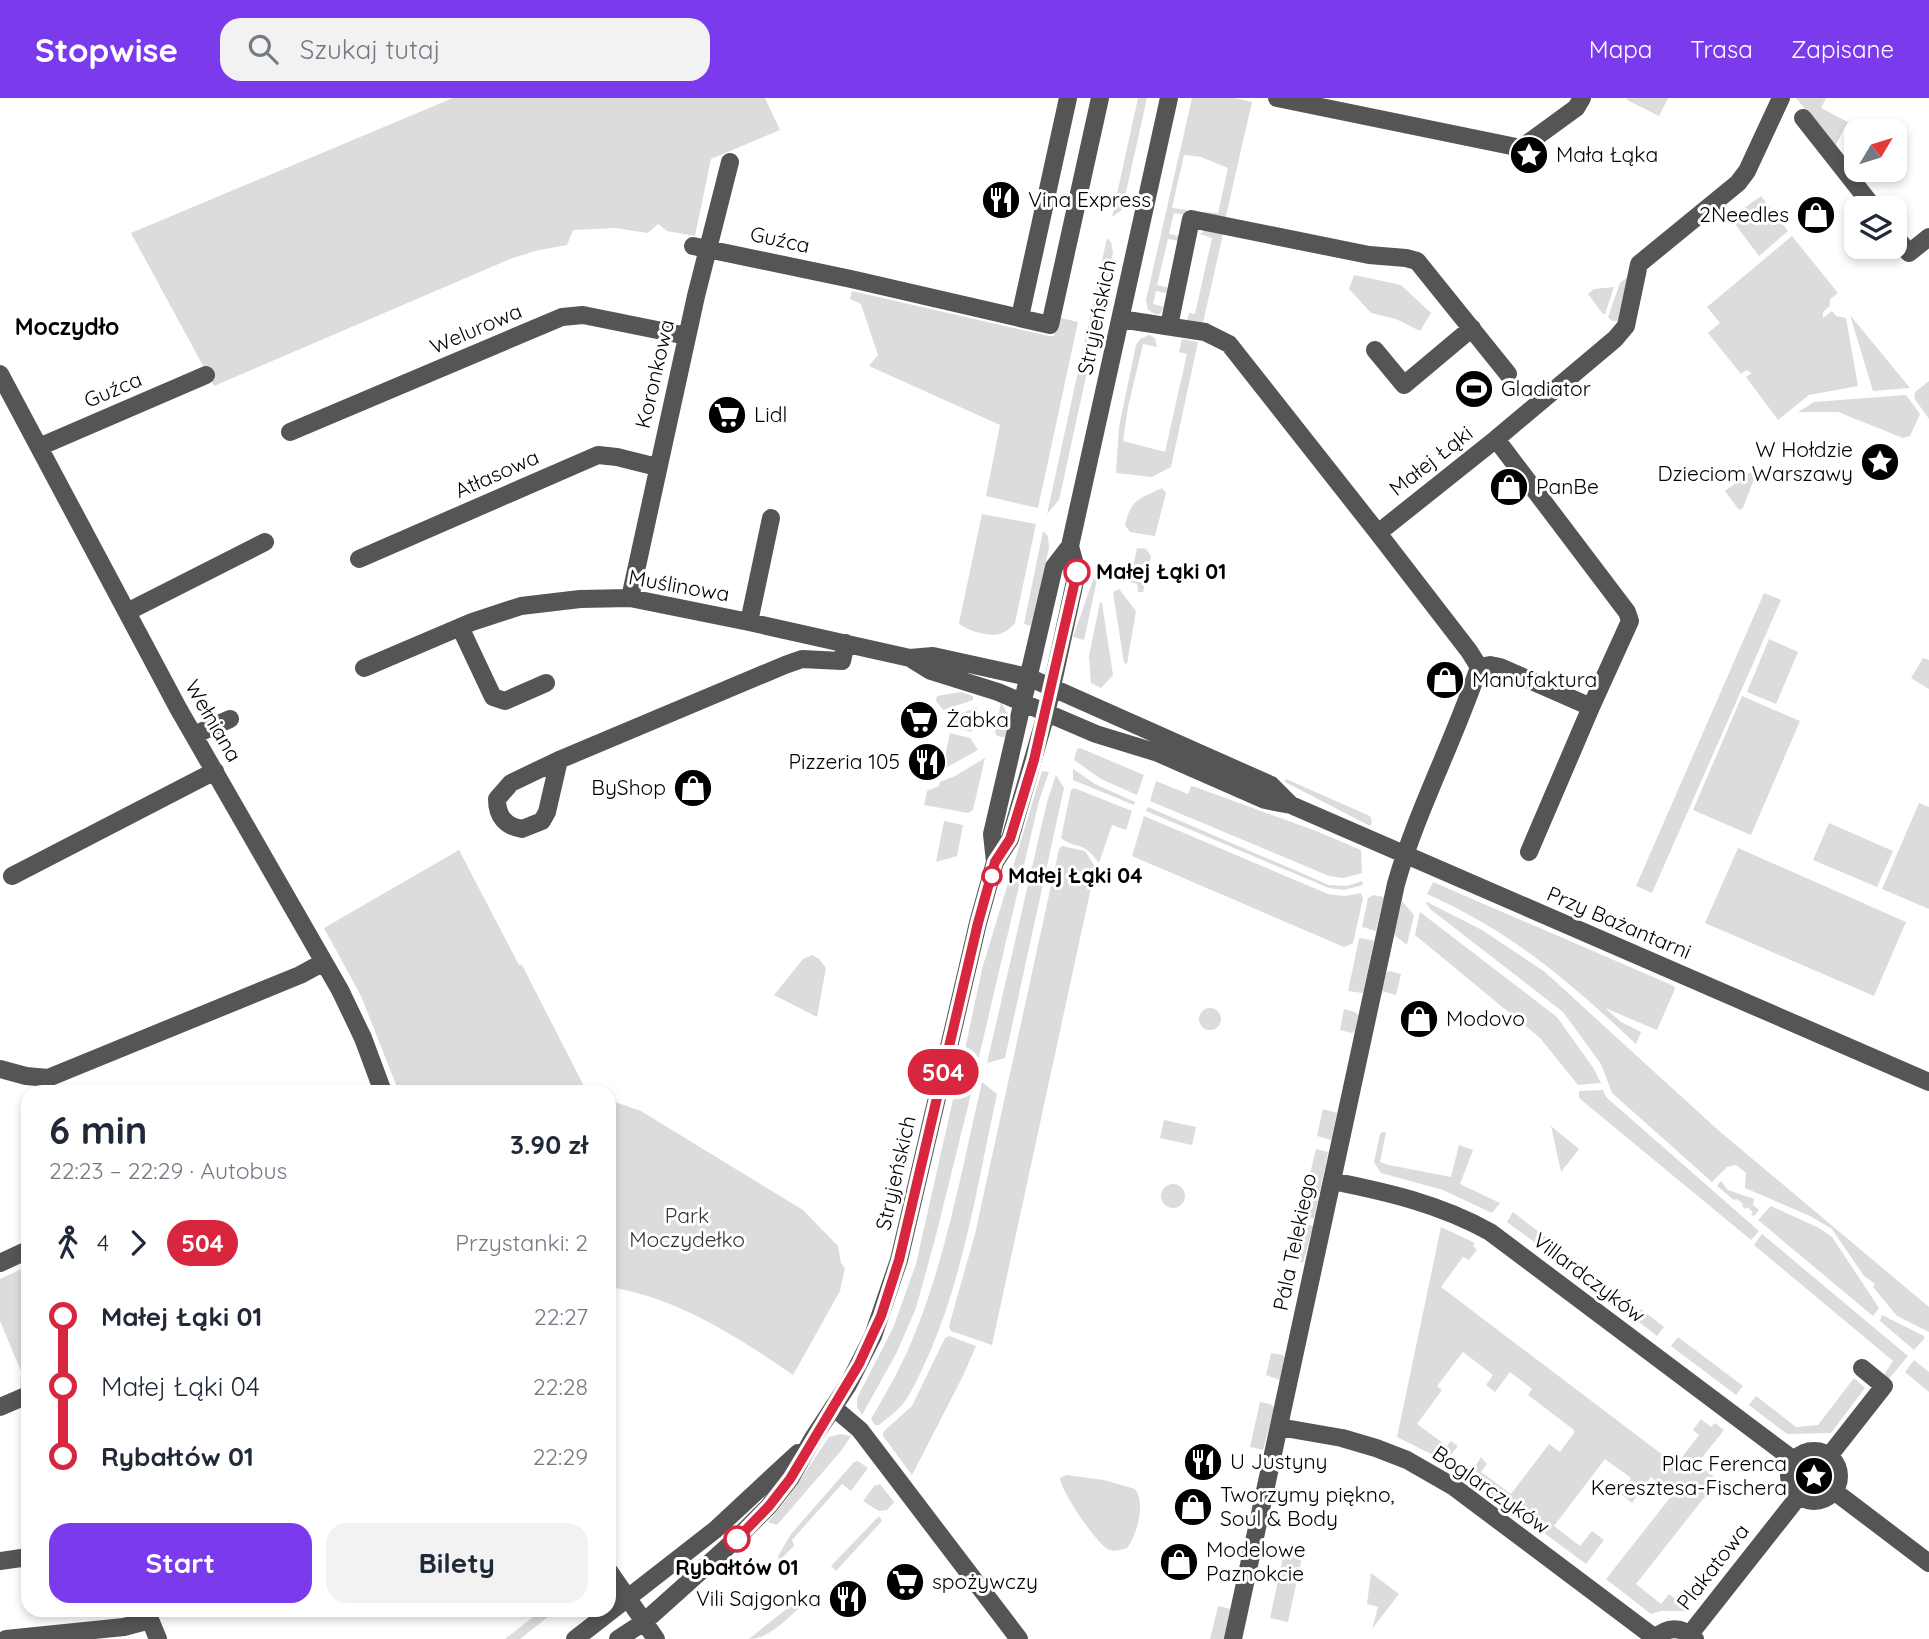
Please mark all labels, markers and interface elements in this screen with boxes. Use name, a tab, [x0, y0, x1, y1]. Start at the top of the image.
search box	[220, 18, 710, 81]
text: Stopwise	[35, 29, 178, 70]
icon: search	[244, 30, 282, 68]
text: Szukaj tutaj	[300, 33, 441, 66]
text: Mapa	[1589, 34, 1652, 64]
text: Trasa	[1690, 34, 1753, 64]
text: Zapisane	[1791, 34, 1894, 64]
north arrow	[1844, 119, 1908, 182]
map controls	[1844, 119, 1907, 259]
place icon: Mała Łąka	[1508, 134, 1550, 176]
place label: Mała Łąka	[1556, 141, 1658, 167]
restaurant icon: Vina Express	[980, 179, 1022, 221]
place label: Vina Express	[1028, 186, 1151, 212]
shop icon: 2Needles	[1795, 194, 1837, 236]
button: layers	[1844, 196, 1907, 259]
place label: 2Needles	[1699, 201, 1789, 227]
street label: Guźca	[748, 220, 812, 258]
street label: Stryjeńskich	[1071, 257, 1121, 377]
street label: Welurowa	[426, 297, 526, 359]
district label: Moczydło	[15, 312, 119, 341]
street label: Koronkowa	[629, 317, 679, 431]
street label: Guźca	[80, 365, 145, 413]
sports icon: Gladiator	[1453, 368, 1495, 410]
place label: Gladiator	[1501, 375, 1591, 401]
supermarket icon: Lidl	[706, 394, 748, 436]
place label: Lidl	[754, 401, 787, 427]
street label: Małej Łąki	[1383, 420, 1477, 501]
place label: W Hołdzie Dzieciom Warszawy	[1657, 436, 1853, 486]
place icon: W Hołdzie Dzieciom Warszawy	[1859, 441, 1901, 483]
street label: Atłasowa	[451, 443, 543, 503]
shop icon: PanBe	[1488, 466, 1530, 508]
place label: PanBe	[1536, 473, 1599, 499]
place label: Małej Łąki 01	[1096, 558, 1226, 584]
marker: Małej Łąki 01	[1064, 559, 1090, 585]
street label: Muślinowa	[627, 563, 732, 607]
shop icon: Manufaktura	[1424, 659, 1466, 701]
place label: Manufaktura	[1472, 666, 1597, 692]
street label: Wełniana	[180, 675, 248, 766]
supermarket icon: Żabka	[898, 699, 940, 741]
place label: Żabka	[946, 706, 1009, 732]
restaurant icon: Pizzeria 105	[906, 741, 948, 783]
place label: Pizzeria 105	[788, 748, 900, 774]
shop icon: ByShop	[672, 767, 714, 809]
place label: ByShop	[591, 774, 666, 800]
place label: Małej Łąki 04	[1008, 862, 1143, 888]
marker: Małej Łąki 04	[982, 866, 1002, 886]
street label: Przy Bażantarni	[1543, 880, 1695, 964]
shop icon: Modovo	[1398, 998, 1440, 1040]
place label: Modovo	[1446, 1005, 1525, 1031]
line badge: 504	[903, 1049, 983, 1095]
text: 504	[922, 1057, 964, 1087]
text: 6 min	[49, 1106, 147, 1154]
street label: Stryjeńskich	[869, 1113, 921, 1233]
text: 3.90 zł	[510, 1128, 588, 1161]
text: 22:23 – 22:29 · Autobus	[49, 1156, 287, 1185]
street label: Pála Telekiego	[1267, 1171, 1321, 1313]
park label: Park Moczydełko	[629, 1202, 745, 1252]
icon: walk	[49, 1224, 87, 1262]
icon: forward	[119, 1224, 157, 1262]
street label: Villardczyków	[1528, 1227, 1651, 1328]
text: 4	[97, 1228, 109, 1257]
text: 504	[181, 1228, 224, 1258]
text: Przystanki: 2	[455, 1228, 588, 1257]
text: Małej Łąki 01	[101, 1300, 263, 1333]
text: 22:27	[534, 1302, 588, 1331]
text: Małej Łąki 04	[101, 1370, 260, 1403]
text: 22:28	[533, 1372, 588, 1401]
street label: Boglarczyków	[1428, 1439, 1555, 1539]
text: Rybałtów 01	[101, 1440, 254, 1473]
restaurant icon: U Justyny	[1182, 1441, 1224, 1483]
text: 22:29	[533, 1442, 588, 1471]
place label: U Justyny	[1230, 1448, 1328, 1474]
place label: Plac Ferenca Keresztesa-Fischera	[1591, 1450, 1787, 1500]
place icon: Plac Ferenca Keresztesa-Fischera	[1793, 1455, 1835, 1497]
place label: Tworzymy piękno, Soul & Body	[1220, 1481, 1395, 1531]
shop icon: Tworzymy piękno, Soul & Body	[1172, 1486, 1214, 1528]
street label: Plakatowa	[1670, 1518, 1754, 1615]
button: Start	[49, 1523, 312, 1603]
button: Bilety	[326, 1523, 588, 1603]
marker: Rybałtów 01	[724, 1526, 750, 1552]
place label: Modelowe Paznokcie	[1206, 1536, 1306, 1586]
shop icon: Modelowe Paznokcie	[1158, 1541, 1200, 1583]
place label: Rybałtów 01	[675, 1554, 799, 1580]
supermarket icon: spożywczy	[884, 1561, 926, 1603]
place label: spożywczy	[932, 1568, 1038, 1594]
restaurant icon: Vili Sajgonka	[827, 1578, 869, 1620]
place label: Vili Sajgonka	[696, 1585, 821, 1611]

